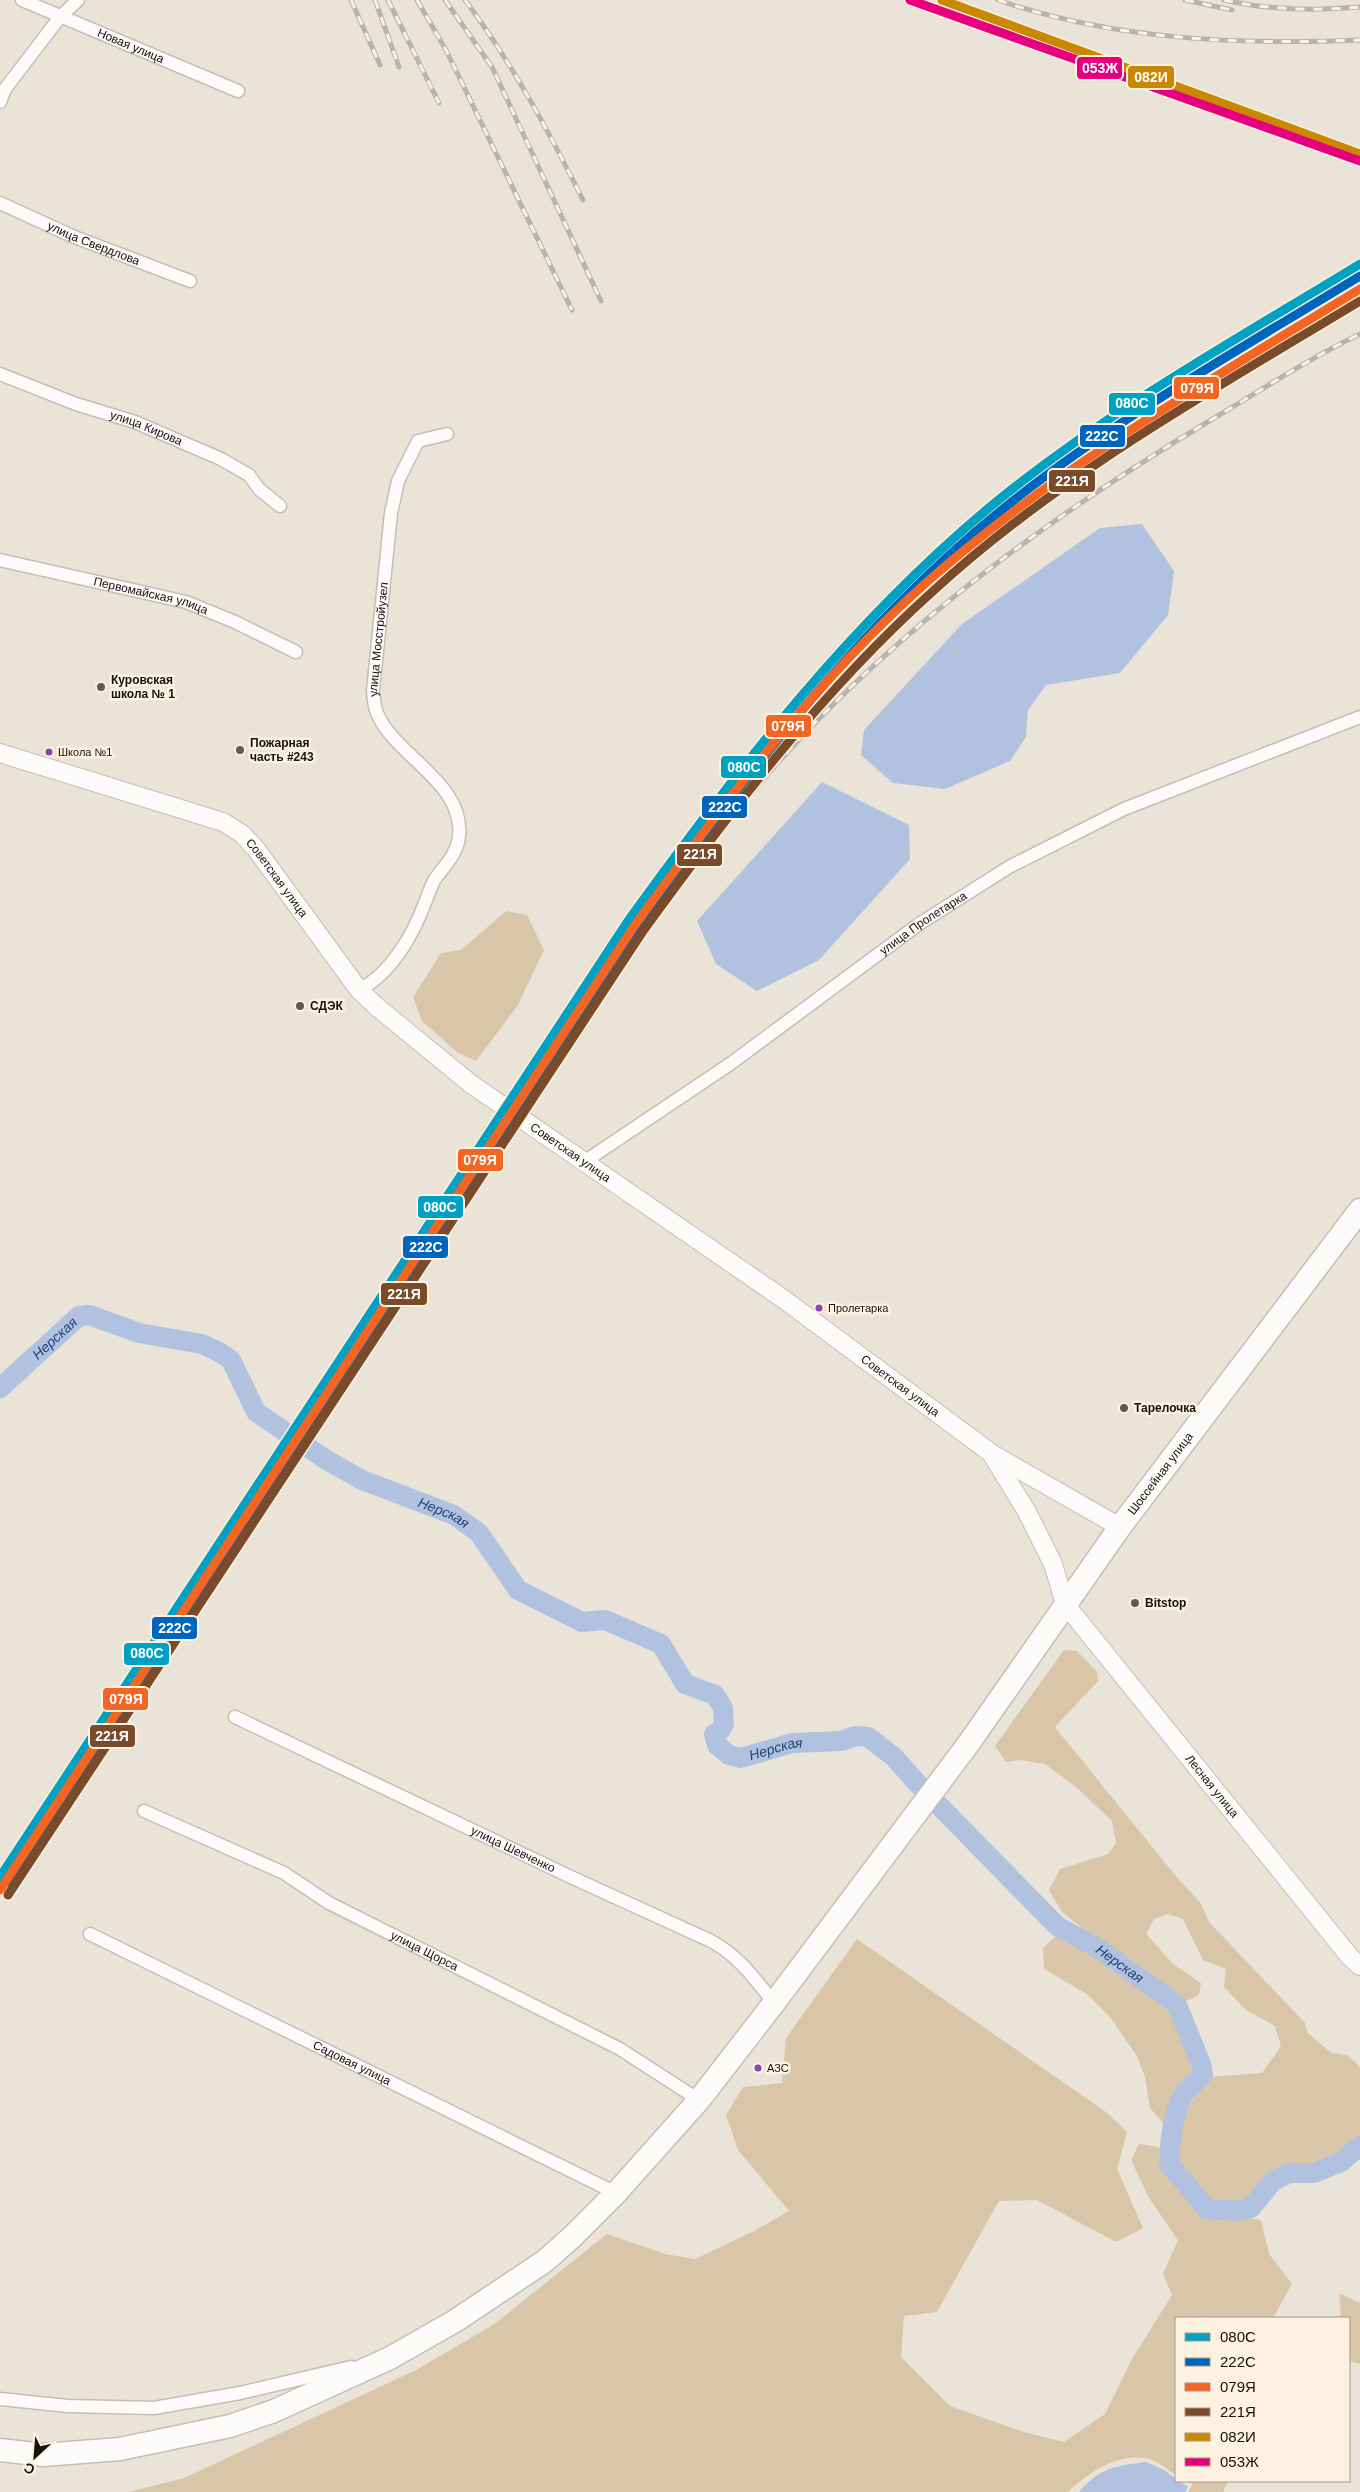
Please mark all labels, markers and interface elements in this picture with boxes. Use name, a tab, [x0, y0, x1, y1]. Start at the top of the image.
street label: Новая улица	[95, 26, 167, 66]
line badge: 053Ж	[1076, 56, 1123, 80]
text: 053Ж	[1082, 60, 1118, 76]
line badge: 082И	[1127, 65, 1175, 89]
text: 082И	[1134, 69, 1168, 85]
street label: улица Свердлова	[45, 219, 142, 268]
line badge: 079Я	[1173, 376, 1220, 400]
text: 079Я	[1180, 380, 1214, 396]
line badge: 080С	[1108, 392, 1156, 416]
text: 080С	[1115, 395, 1149, 411]
street label: улица Кирова	[108, 408, 185, 449]
line badge: 222С	[1079, 424, 1126, 448]
text: 222С	[1085, 428, 1119, 444]
line badge: 221Я	[1048, 469, 1096, 493]
text: 221Я	[1055, 473, 1089, 489]
street label: Первомайская улица	[92, 574, 210, 617]
street label: улица Мосстройузел	[366, 581, 391, 698]
place label: Куровская школа № 1	[111, 673, 175, 701]
marker: Куровская школа № 1	[95, 681, 107, 693]
line badge: 079Я	[765, 714, 812, 738]
text: 079Я	[771, 718, 805, 734]
place label: Пожарная часть #243	[250, 736, 314, 764]
marker: Пожарная часть #243	[234, 744, 246, 756]
place label: Школа №1	[58, 746, 112, 758]
marker: Школа №1	[44, 747, 54, 757]
line badge: 080С	[720, 755, 767, 779]
text: 080С	[727, 759, 761, 775]
line badge: 222С	[701, 795, 748, 819]
text: 222С	[708, 799, 742, 815]
street label: Советская улица	[243, 836, 311, 920]
line badge: 221Я	[676, 843, 723, 867]
text: 221Я	[683, 846, 717, 862]
street label: улица Пролетарка	[877, 888, 970, 958]
place label: СДЭК	[310, 999, 344, 1013]
marker: СДЭК	[294, 1000, 306, 1012]
street label: Советская улица	[528, 1120, 614, 1185]
line badge: 079Я	[457, 1148, 504, 1172]
text: 079Я	[463, 1152, 497, 1168]
line badge: 080С	[417, 1195, 464, 1219]
text: 080С	[423, 1199, 457, 1215]
line badge: 222С	[402, 1235, 449, 1259]
text: 222С	[409, 1239, 443, 1255]
line badge: 221Я	[380, 1282, 428, 1306]
text: 221Я	[387, 1286, 421, 1302]
place label: Пролетарка	[828, 1302, 889, 1314]
marker: Пролетарка	[814, 1303, 824, 1313]
water label: Нерская	[29, 1313, 81, 1362]
street label: Советская улица	[858, 1352, 943, 1420]
place label: Тарелочка	[1134, 1401, 1196, 1415]
marker: Тарелочка	[1118, 1402, 1130, 1414]
street label: Шоссейная улица	[1125, 1430, 1196, 1517]
water label: Нерская	[416, 1494, 473, 1532]
place label: Bitstop	[1145, 1596, 1186, 1610]
marker: Bitstop	[1129, 1597, 1141, 1609]
line badge: 222С	[151, 1616, 198, 1640]
text: 222С	[158, 1620, 192, 1636]
line badge: 080С	[123, 1642, 170, 1666]
text: 080С	[130, 1645, 164, 1661]
line badge: 079Я	[102, 1687, 149, 1711]
text: 079Я	[109, 1691, 143, 1707]
line badge: 221Я	[89, 1724, 136, 1748]
text: 221Я	[95, 1728, 129, 1744]
water label: Нерская	[747, 1734, 803, 1763]
street label: Лесная улица	[1182, 1752, 1242, 1821]
street label: улица Шевченко	[469, 1823, 558, 1876]
street label: улица Щорса	[388, 1928, 461, 1974]
water label: Нерская	[1093, 1941, 1147, 1986]
street label: Садовая улица	[311, 2038, 393, 2088]
place label: АЗС	[767, 2062, 789, 2074]
marker: АЗС	[753, 2063, 763, 2073]
legend	[1175, 2317, 1350, 2482]
text: 080С	[1220, 2328, 1256, 2345]
text: 222С	[1220, 2353, 1256, 2370]
text: 079Я	[1220, 2378, 1256, 2395]
text: 221Я	[1220, 2403, 1256, 2420]
text: 082И	[1220, 2428, 1256, 2445]
north arrow	[10, 2432, 60, 2482]
text: 053Ж	[1220, 2453, 1259, 2470]
text: С	[21, 2459, 37, 2478]

